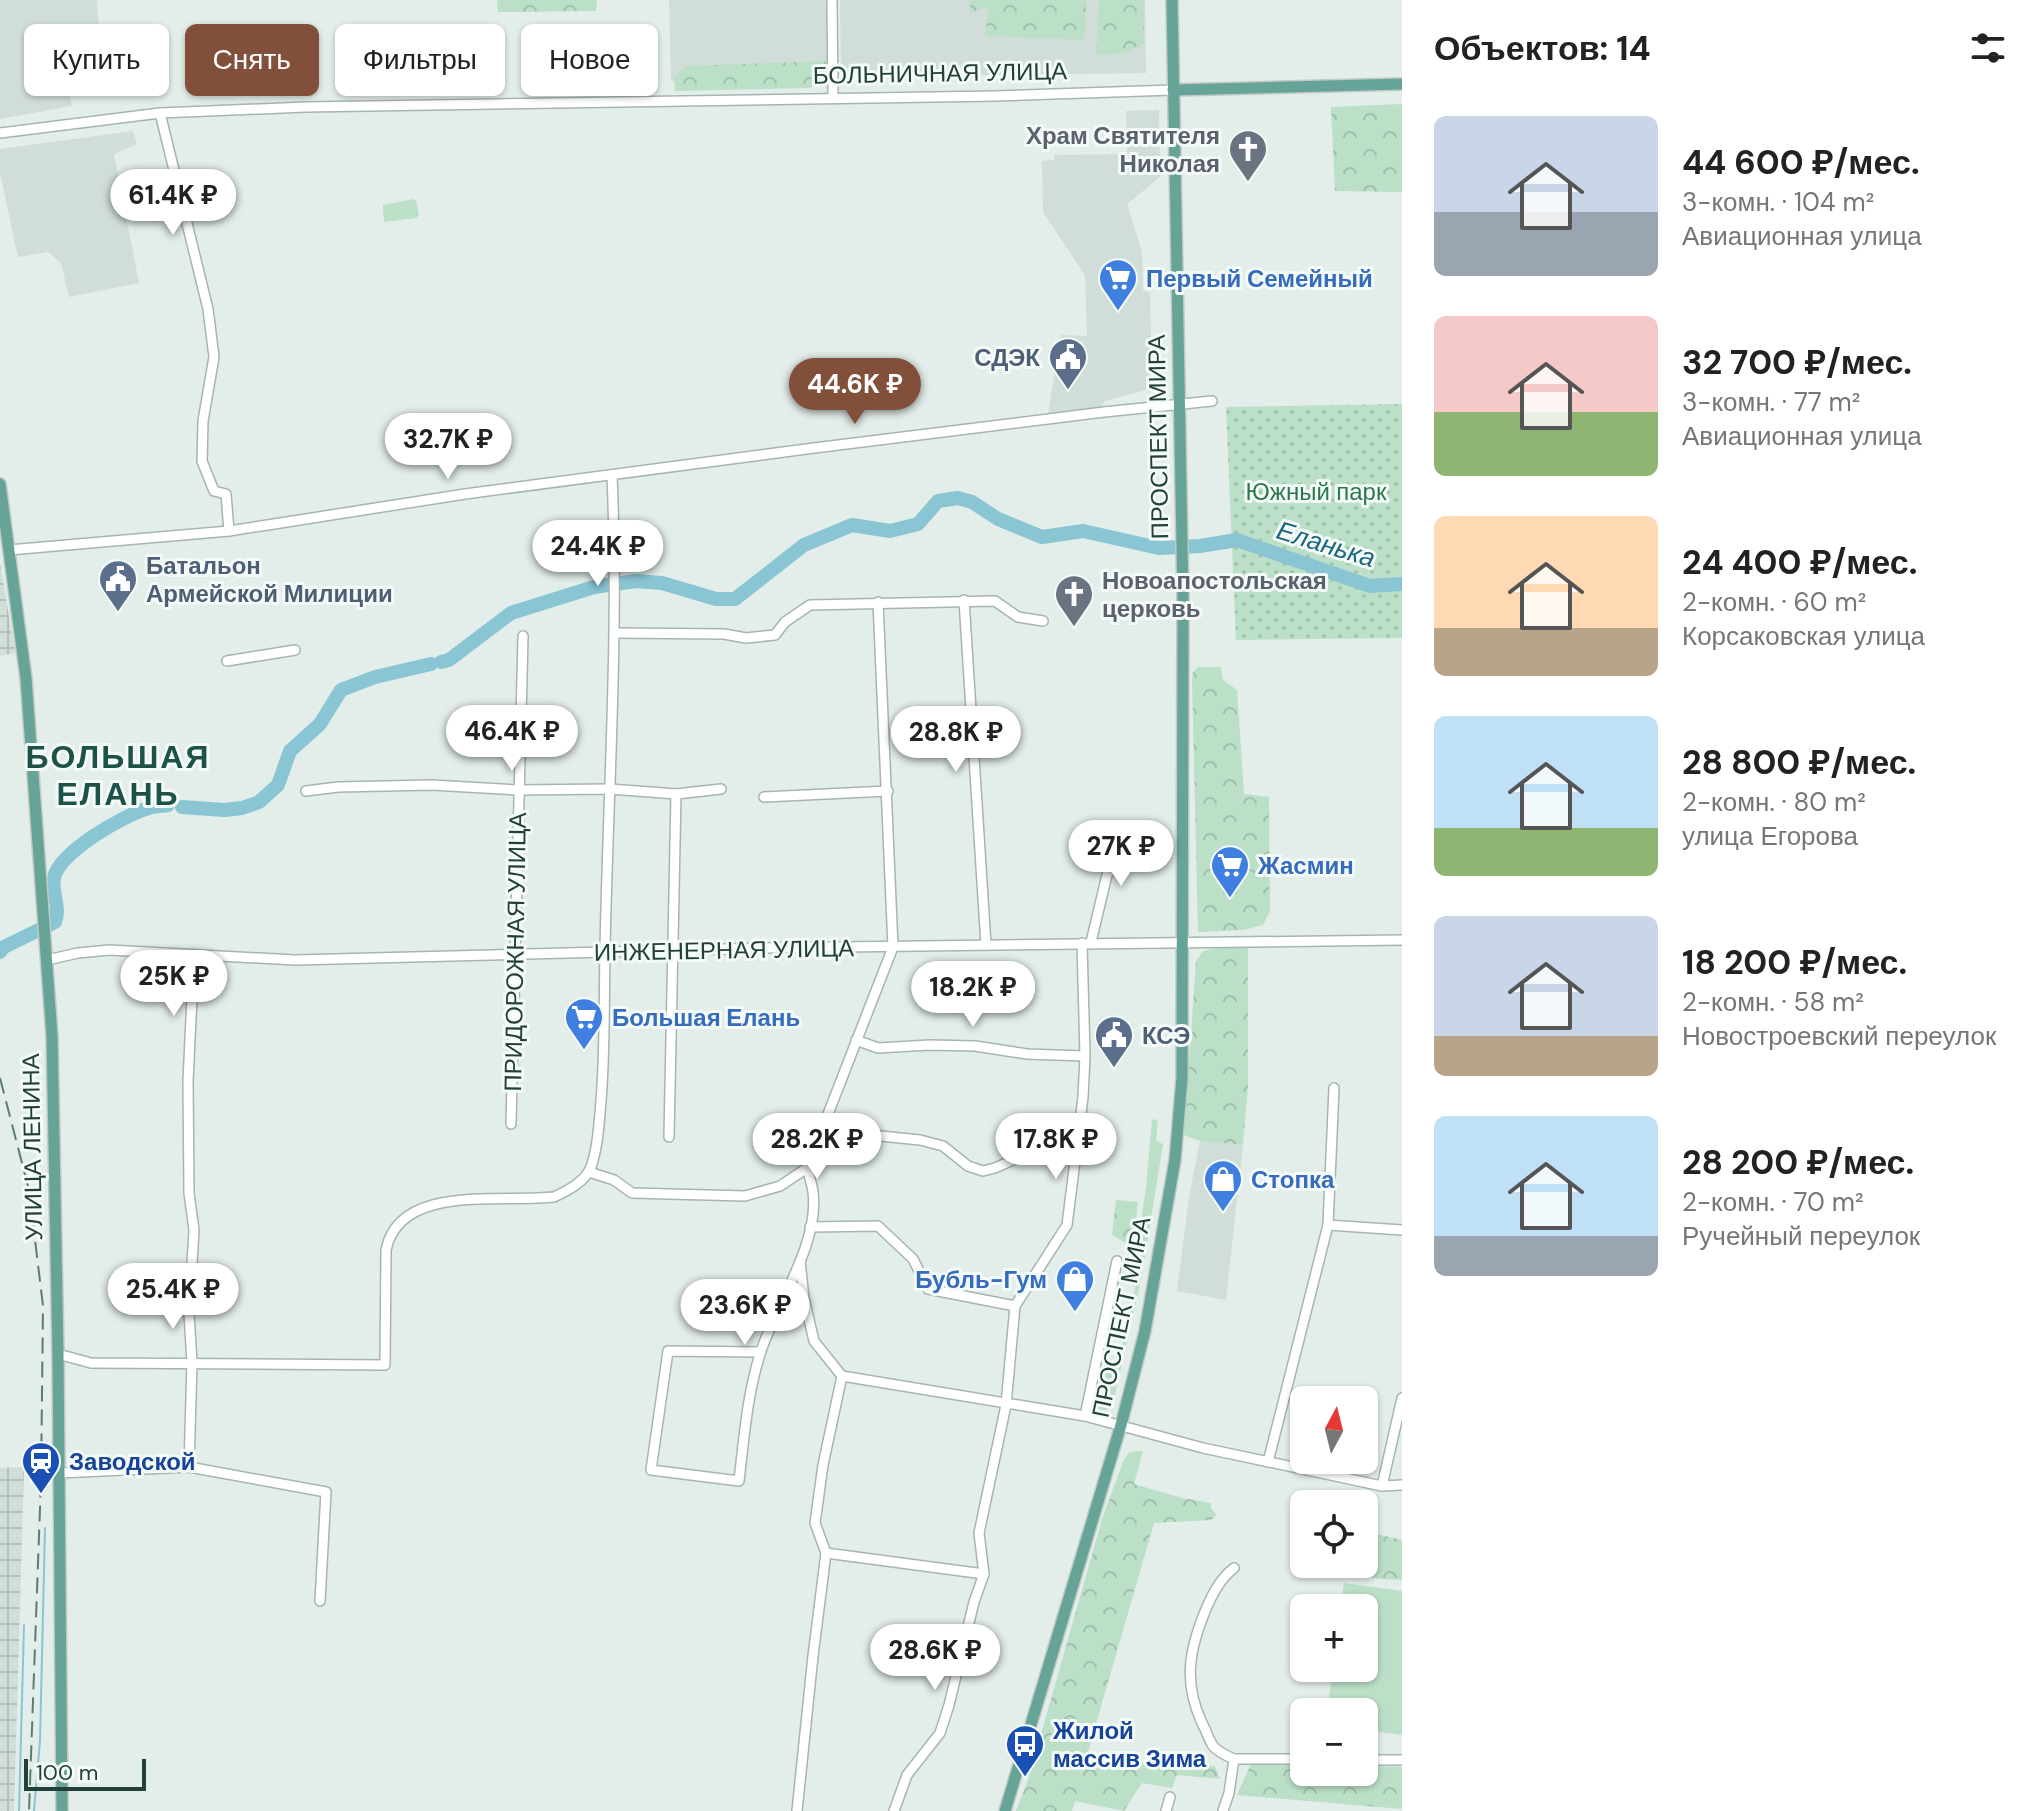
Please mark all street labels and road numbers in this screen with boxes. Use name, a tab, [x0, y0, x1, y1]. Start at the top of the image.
street label: БОЛЬНИЧНАЯ УЛИЦА	[813, 55, 1067, 91]
street label: ПРОСПЕКТ МИРА	[1141, 334, 1175, 540]
street label: ПРИДОРОЖНАЯ УЛИЦА	[497, 812, 533, 1092]
street label: ИНЖЕНЕРНАЯ УЛИЦА	[594, 932, 854, 968]
street label: УЛИЦА ЛЕНИНА	[15, 1053, 49, 1241]
street label: ПРОСПЕКТ МИРА	[1085, 1214, 1157, 1420]

